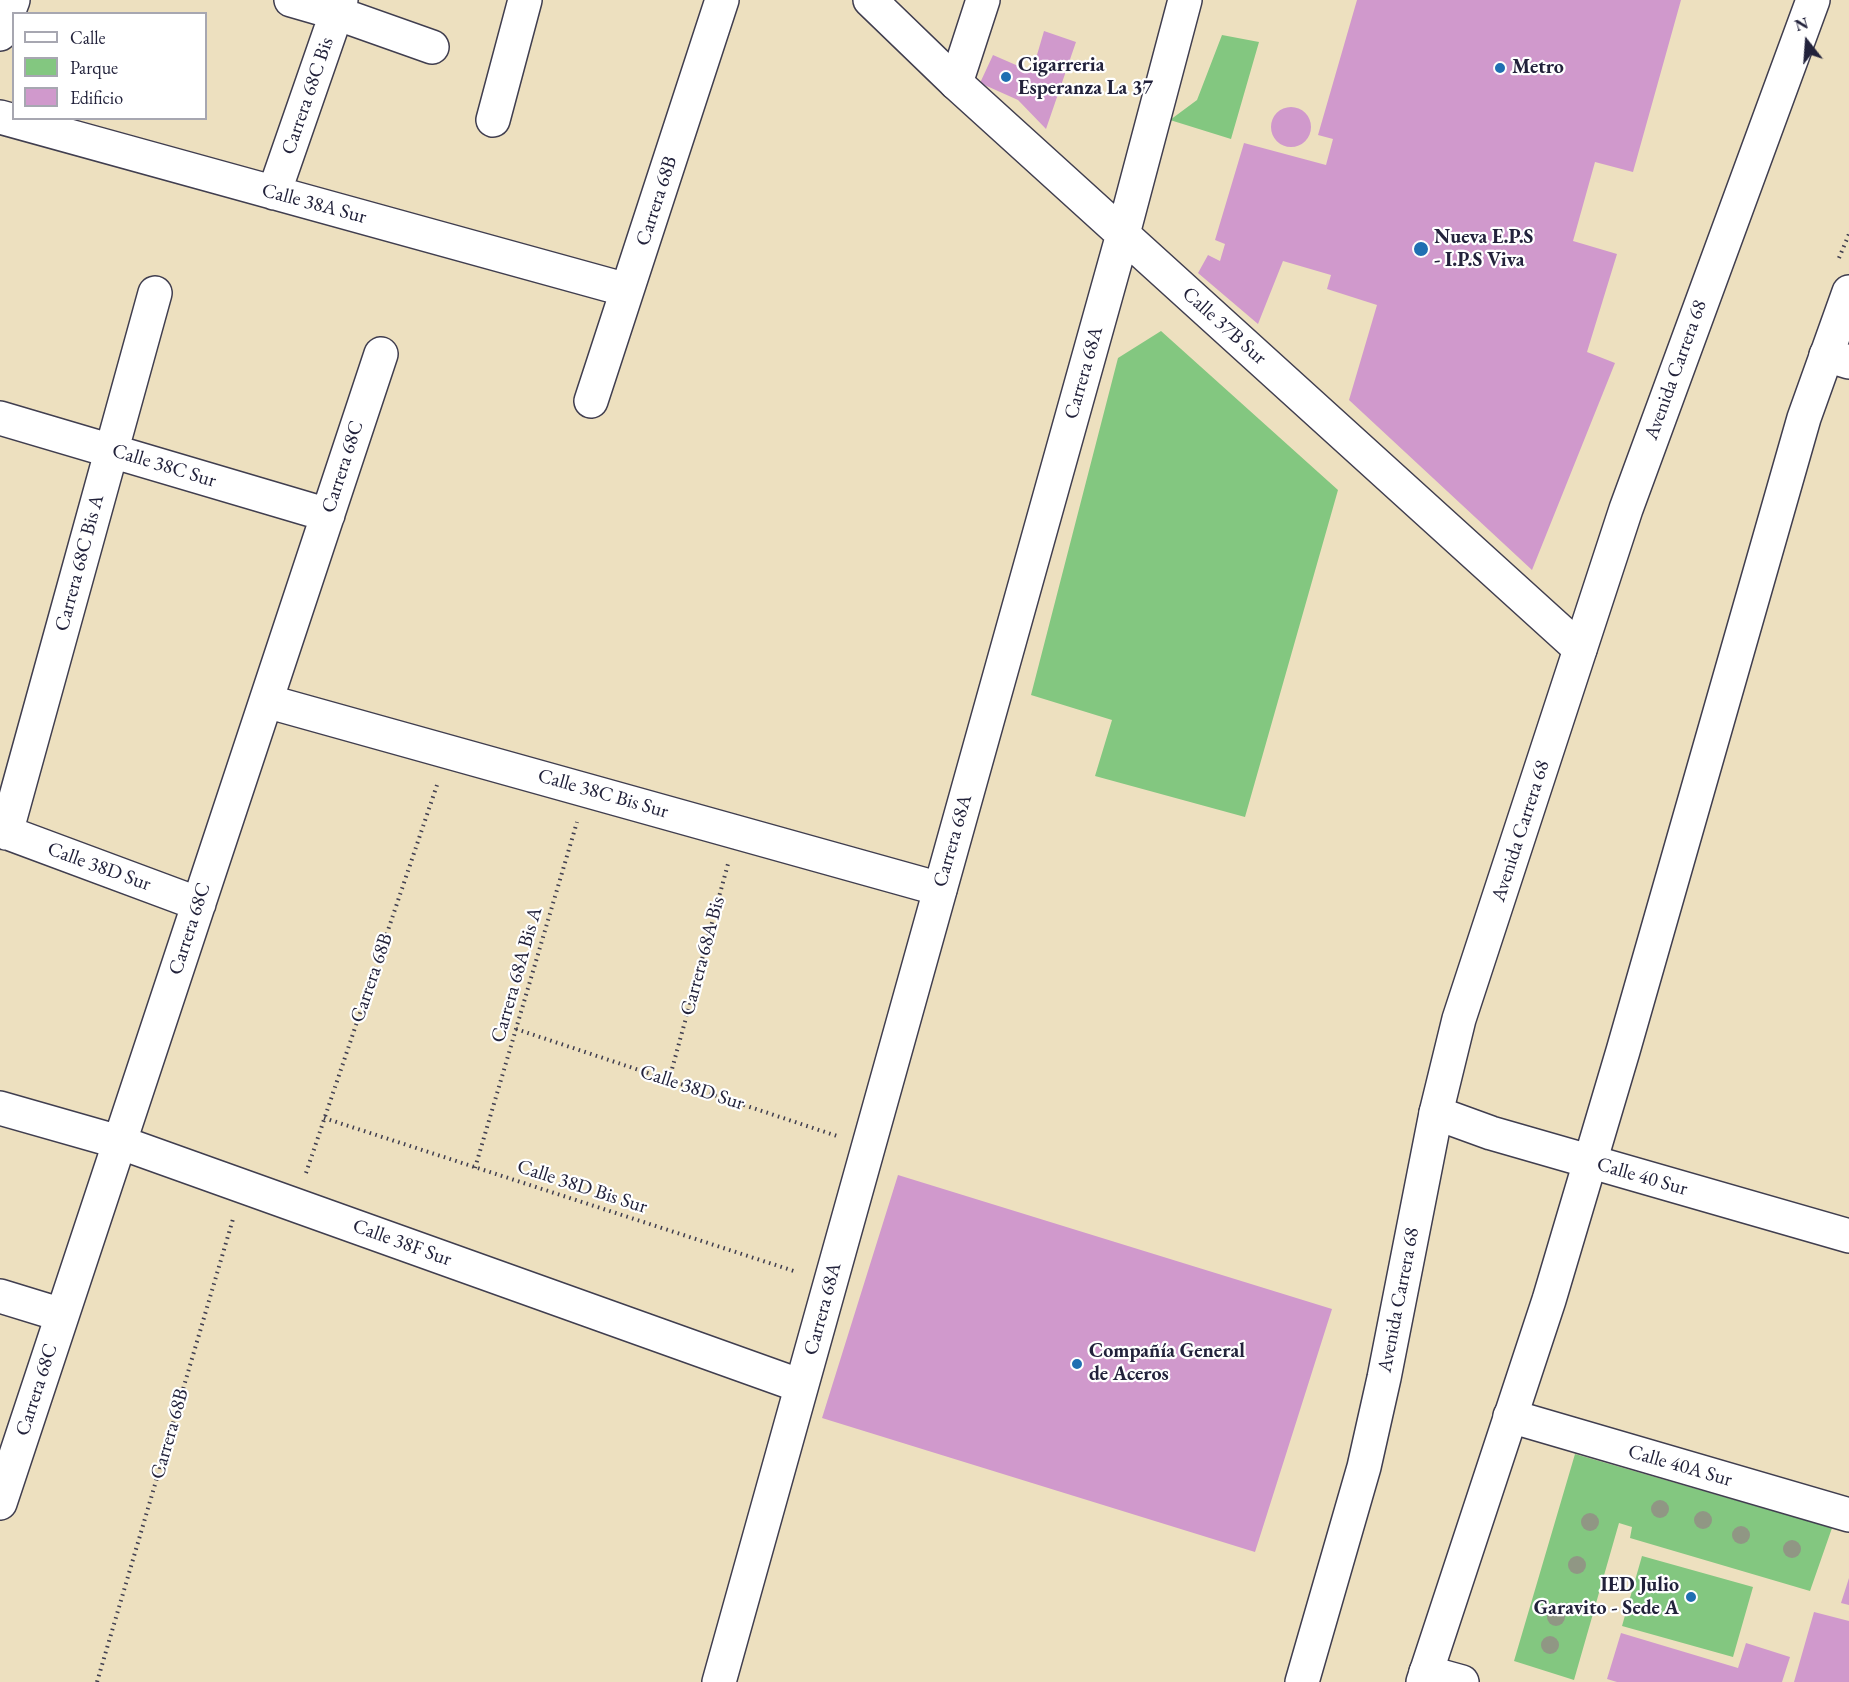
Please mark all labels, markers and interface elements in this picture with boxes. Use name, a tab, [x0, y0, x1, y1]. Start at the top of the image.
legend	[12, 12, 207, 120]
north arrow	[1777, 12, 1837, 72]
text: N	[1792, 12, 1811, 36]
text: Calle	[70, 26, 106, 49]
street label: Carrera 68C Bis	[277, 34, 339, 158]
place label: Cigarreria Esperanza La 37	[1018, 54, 1153, 101]
text: Parque	[70, 56, 118, 79]
place label: Metro	[1512, 56, 1564, 80]
marker: Metro	[1493, 61, 1507, 75]
marker: Cigarreria Esperanza La 37	[999, 70, 1013, 84]
text: Edificio	[70, 86, 123, 109]
street label: Carrera 68B	[631, 153, 683, 249]
street label: Calle 38A Sur	[259, 179, 369, 229]
place label: Nueva E.P.S - I.P.S Viva	[1434, 226, 1533, 273]
marker: Nueva E.P.S - I.P.S Viva	[1412, 240, 1430, 258]
street label: Calle 37B Sur	[1177, 282, 1271, 370]
street label: Avenida Carrera 68	[1640, 297, 1712, 443]
street label: Carrera 68A	[1059, 324, 1109, 422]
street label: Carrera 68C	[317, 418, 369, 516]
street label: Calle 38C Sur	[109, 439, 219, 493]
street label: Carrera 68C Bis A	[50, 492, 110, 634]
street label: Avenida Carrera 68	[1487, 757, 1555, 905]
street label: Calle 38C Bis Sur	[535, 764, 671, 824]
street label: Carrera 68A	[928, 792, 978, 890]
street label: Calle 38D Sur	[44, 837, 154, 897]
street label: Carrera 68C	[164, 880, 216, 978]
street label: Carrera 68A Bis	[676, 894, 730, 1018]
street label: Carrera 68A Bis A	[486, 904, 548, 1046]
street label: Carrera 68B	[346, 930, 398, 1026]
street label: Calle 38D Sur	[637, 1060, 747, 1116]
street label: Calle 40 Sur	[1594, 1153, 1690, 1201]
street label: Calle 38D Bis Sur	[514, 1155, 650, 1219]
street label: Calle 38F Sur	[349, 1214, 455, 1272]
street label: Avenida Carrera 68	[1373, 1225, 1425, 1375]
street label: Carrera 68A	[799, 1260, 847, 1358]
place label: Compañía General de Aceros	[1089, 1340, 1245, 1387]
street label: Carrera 68C	[11, 1341, 63, 1439]
marker: Compañía General de Aceros	[1070, 1357, 1084, 1371]
street label: Carrera 68B	[146, 1386, 194, 1482]
street label: Calle 40A Sur	[1625, 1440, 1735, 1492]
place label: IED Julio Garavito - Sede A	[1534, 1574, 1679, 1621]
marker: IED Julio Garavito - Sede A	[1684, 1590, 1698, 1604]

